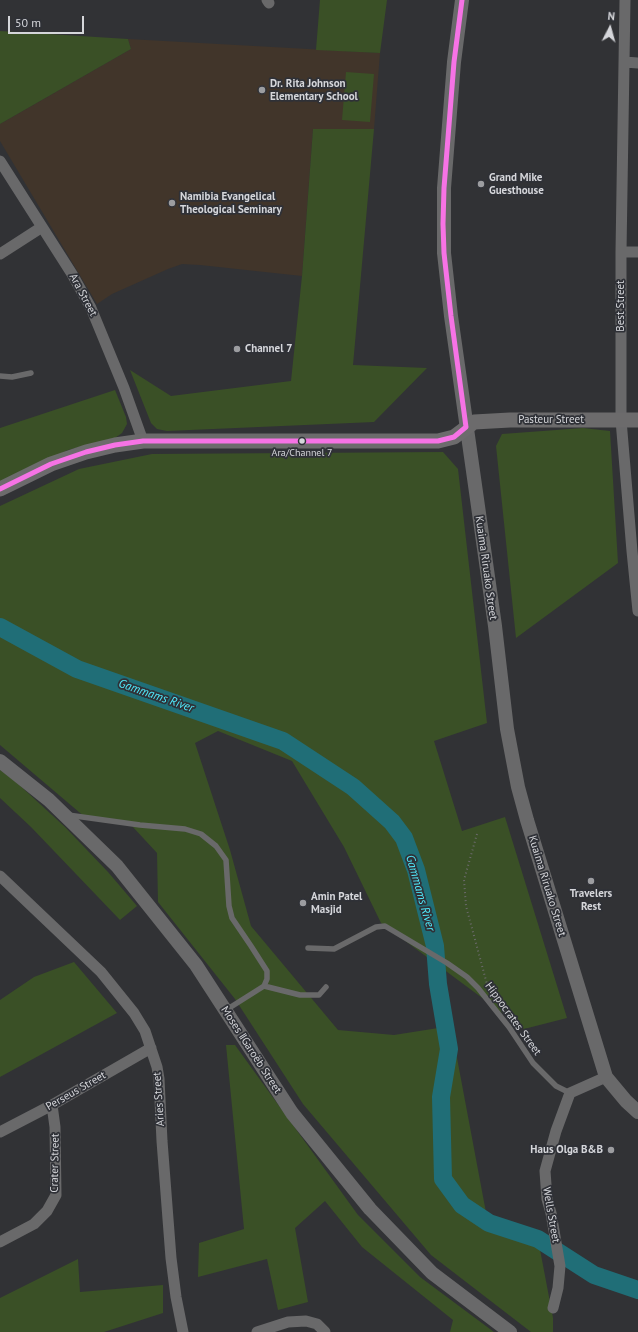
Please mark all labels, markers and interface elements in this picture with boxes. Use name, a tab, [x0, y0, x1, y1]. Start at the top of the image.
scale bar	[10, 8, 86, 34]
north arrow	[590, 8, 630, 48]
text: N	[607, 9, 616, 23]
text: 50 m	[15, 15, 41, 30]
place label: Dr. Rita Johnson Elementary School	[270, 77, 358, 103]
marker: Dr. Rita Johnson Elementary School	[257, 85, 267, 95]
place label: Grand Mike Guesthouse	[489, 171, 544, 197]
marker: Grand Mike Guesthouse	[476, 179, 486, 189]
place label: Namibia Evangelical Theological Seminary	[180, 190, 282, 216]
marker: Namibia Evangelical Theological Seminary	[167, 198, 177, 208]
street label: Ara Street	[66, 271, 100, 319]
street label: Best Street	[614, 280, 628, 332]
place label: Channel 7	[245, 342, 292, 356]
marker: Channel 7	[232, 344, 242, 354]
street label: Pasteur Street	[518, 413, 584, 427]
marker: Ara/Channel 7	[297, 436, 307, 446]
place label: Ara/Channel 7	[272, 447, 332, 459]
street label: Kuaima Riruako Street	[472, 515, 500, 621]
water label: Gammams River	[117, 676, 195, 716]
street label: Kuaima Riruako Street	[525, 834, 569, 938]
water label: Gammams River	[402, 853, 438, 933]
marker: Travelers Rest	[586, 876, 596, 886]
place label: Travelers Rest	[570, 887, 612, 913]
place label: Amin Patel Masjid	[311, 890, 362, 916]
marker: Amin Patel Masjid	[298, 898, 308, 908]
street label: Hippocrates Street	[482, 980, 544, 1058]
street label: Moses ǁGaroëb Street	[218, 1004, 284, 1096]
street label: Perseus Street	[44, 1069, 108, 1113]
street label: Aries Street	[151, 1071, 167, 1127]
street label: Crater Street	[48, 1133, 62, 1193]
place label: Haus Olga B&B	[530, 1143, 603, 1157]
marker: Haus Olga B&B	[606, 1145, 616, 1155]
street label: Wells Street	[540, 1186, 562, 1244]

